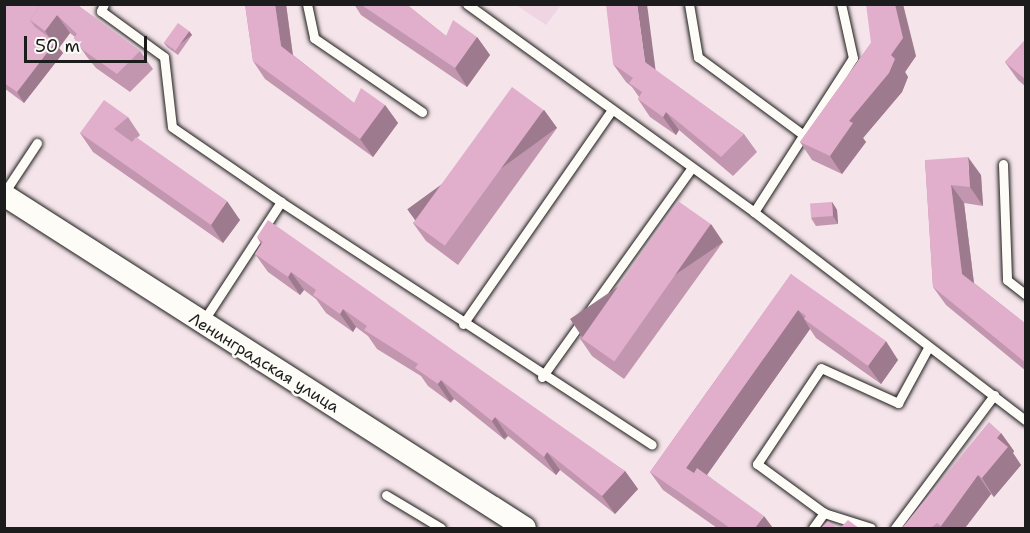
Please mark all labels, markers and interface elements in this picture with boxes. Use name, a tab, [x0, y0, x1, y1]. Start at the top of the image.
scale bar	[27, 24, 150, 62]
text: 50 m	[35, 34, 80, 58]
street label: Ленинградская улица	[185, 309, 343, 417]

